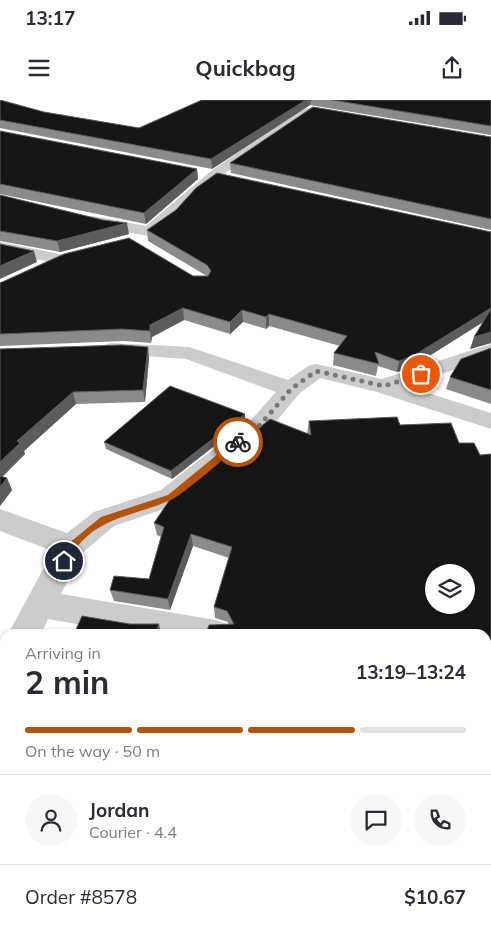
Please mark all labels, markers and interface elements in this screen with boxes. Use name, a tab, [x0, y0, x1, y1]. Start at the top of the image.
text: 13:17	[25, 6, 75, 30]
icon: menu	[25, 54, 53, 82]
text: Quickbag	[195, 54, 296, 82]
icon: share	[438, 54, 466, 82]
pin	[400, 353, 442, 395]
icon: bag	[407, 360, 435, 388]
courier	[213, 417, 263, 467]
icon: bike	[224, 428, 252, 456]
pin	[43, 540, 85, 582]
icon: home	[50, 547, 78, 575]
map controls	[425, 564, 475, 614]
button: layers	[425, 564, 475, 614]
text: Arriving in	[25, 643, 101, 663]
text: 13:19–13:24	[356, 660, 466, 684]
text: 2 min	[25, 662, 109, 702]
text: On the way · 50 m	[25, 741, 160, 761]
button: person	[25, 794, 77, 846]
button: chat	[350, 794, 402, 846]
button: phone	[414, 794, 466, 846]
text: Jordan	[89, 798, 149, 822]
text: Courier · 4.4	[89, 822, 177, 842]
text: Order #8578	[25, 885, 137, 909]
text: $10.67	[404, 885, 466, 909]

